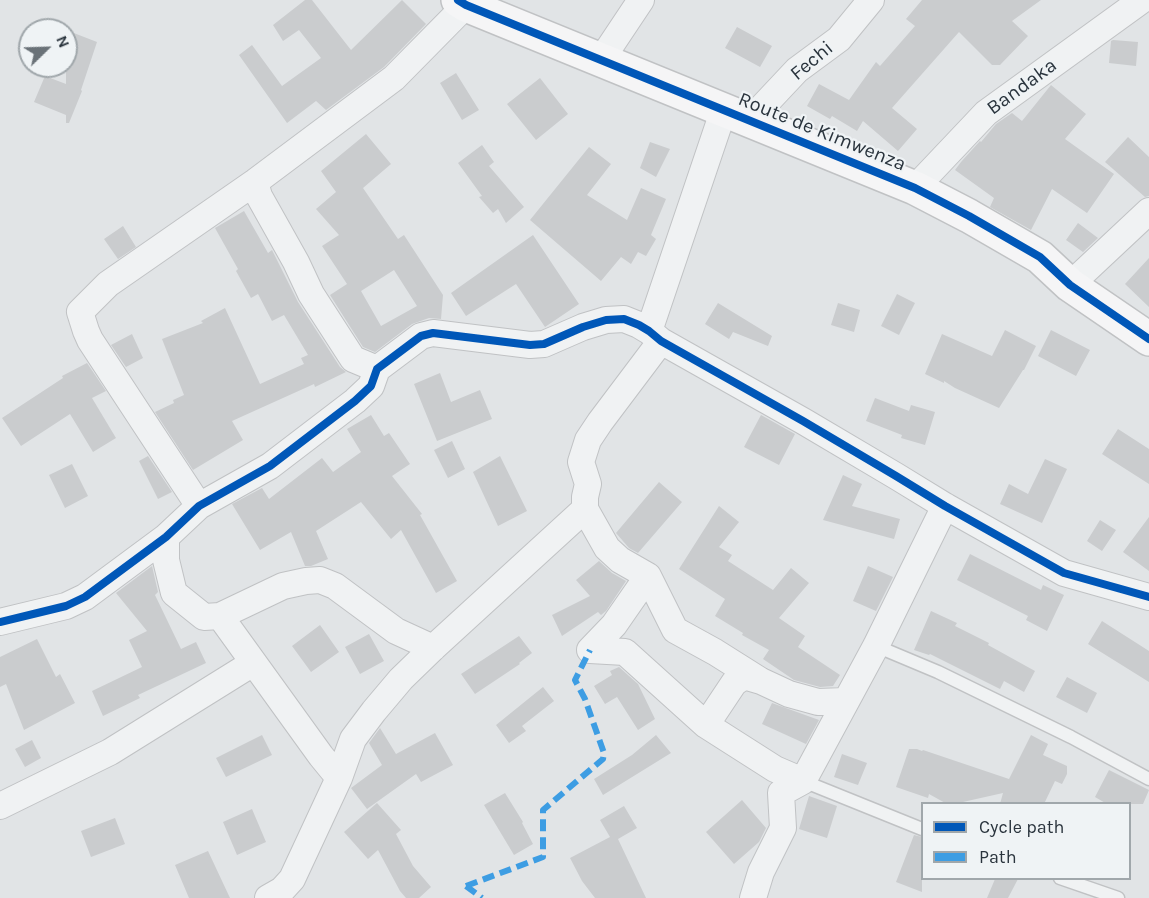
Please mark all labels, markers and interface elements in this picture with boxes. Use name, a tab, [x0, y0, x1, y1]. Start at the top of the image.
north arrow	[18, 18, 78, 78]
text: N	[52, 33, 74, 51]
street label: Fechi	[786, 36, 838, 86]
street label: Bandaka	[982, 54, 1062, 120]
street label: Route de Kimwenza	[735, 87, 909, 177]
legend	[921, 802, 1131, 880]
text: Cycle path	[979, 816, 1064, 838]
text: Path	[979, 846, 1017, 868]

